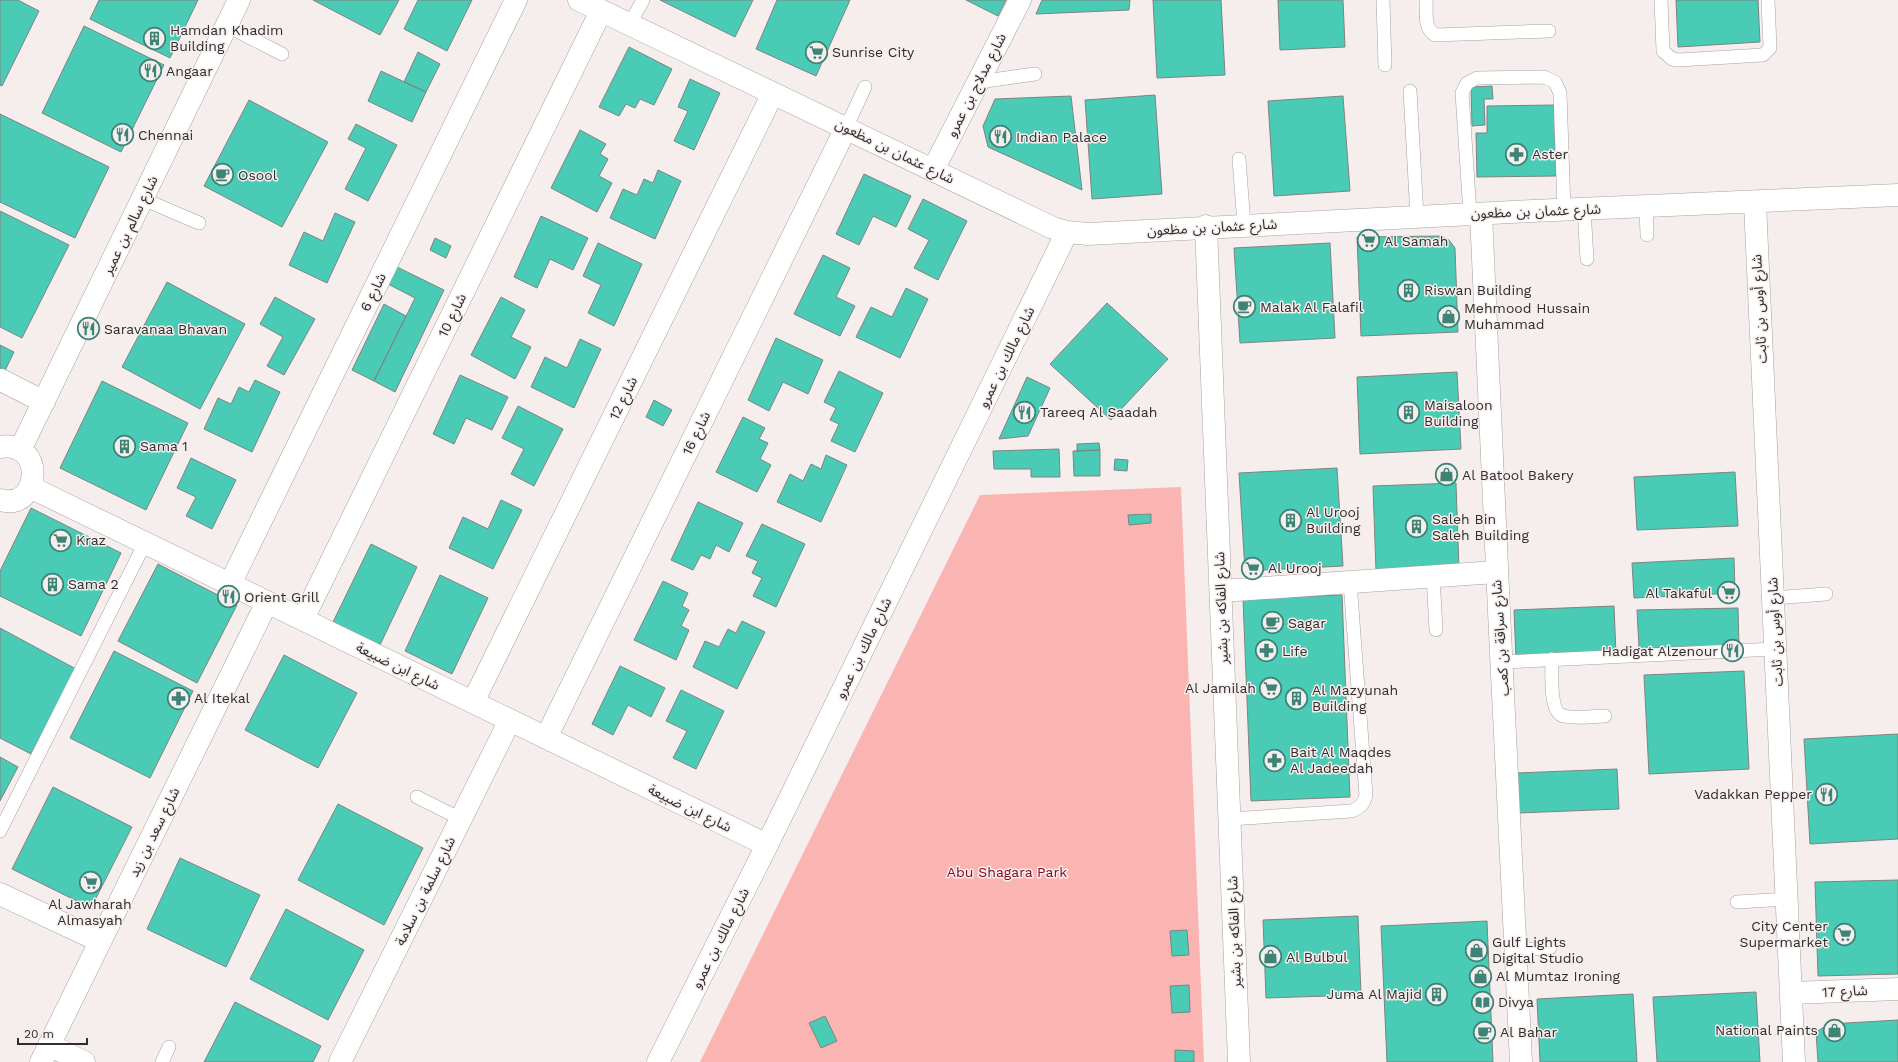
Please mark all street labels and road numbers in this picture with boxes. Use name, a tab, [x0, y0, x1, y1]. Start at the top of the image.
street label: شارع مدلاج بن عمرو	[943, 30, 1012, 141]
street label: شارع عثمان بن مظعون	[832, 115, 957, 189]
street label: شارع سالم بن عمير	[99, 173, 164, 279]
street label: شارع عثمان بن مظعون	[1471, 201, 1602, 224]
street label: شارع عثمان بن مظعون	[1146, 216, 1278, 241]
street label: شارع أوس بن ثابت	[1747, 254, 1773, 364]
street label: شارع 6	[357, 270, 392, 315]
street label: شارع 10	[435, 291, 472, 341]
street label: شارع مالك بن عمرو	[975, 304, 1040, 411]
street label: شارع 12	[606, 374, 643, 423]
street label: شارع 16	[679, 409, 716, 459]
street label: شارع الفاكه بن بشير	[1211, 551, 1234, 666]
street label: شارع أوس بن ثابت	[1763, 577, 1789, 687]
street label: شارع سراقة بن كعب	[1488, 579, 1515, 697]
street label: شارع مالك بن عمرو	[832, 595, 897, 702]
street label: شارع ابن ضبيعة	[352, 639, 442, 696]
street label: شارع ابن ضبيعة	[644, 781, 734, 838]
street label: شارع سعد بن زيد	[125, 785, 185, 881]
street label: شارع سلمة بن سلامة	[392, 834, 461, 949]
street label: شارع الفاكه بن بشير	[1224, 875, 1247, 990]
street label: شارع مالك بن عمرو	[688, 885, 755, 992]
street label: شارع 17	[1822, 982, 1868, 1003]

